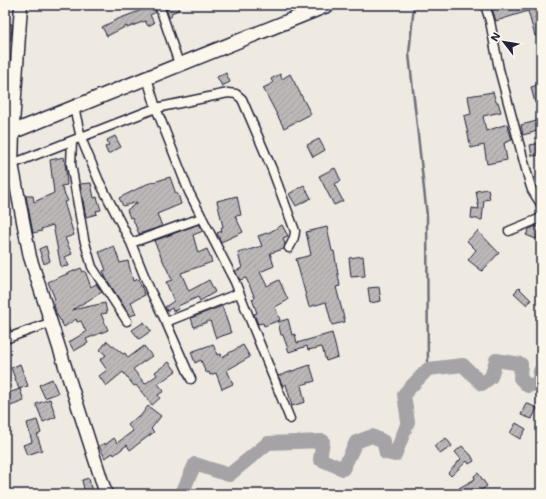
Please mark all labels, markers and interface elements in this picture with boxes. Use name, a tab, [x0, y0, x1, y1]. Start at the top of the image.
north arrow	[484, 22, 524, 62]
text: N	[486, 29, 504, 44]

